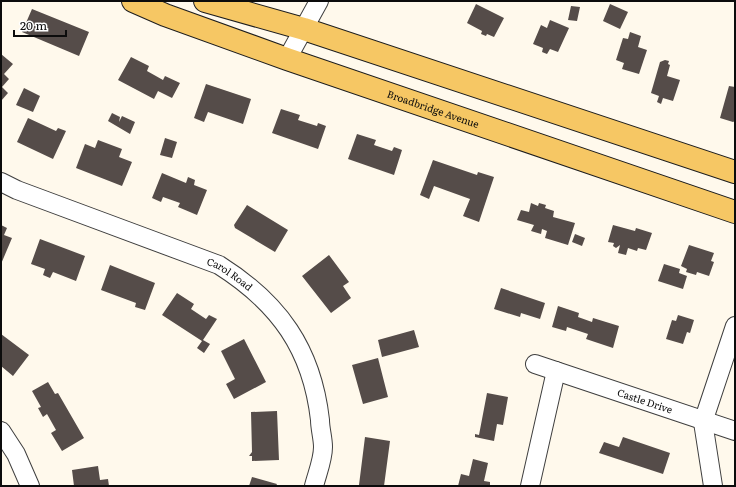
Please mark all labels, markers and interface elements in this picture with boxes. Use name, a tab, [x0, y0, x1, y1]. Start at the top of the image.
scale bar	[14, 12, 66, 38]
text: 20 m	[20, 16, 47, 34]
street label: Broadbridge Avenue	[385, 86, 481, 131]
street label: Carol Road	[205, 253, 256, 294]
street label: Castle Drive	[616, 384, 675, 417]

